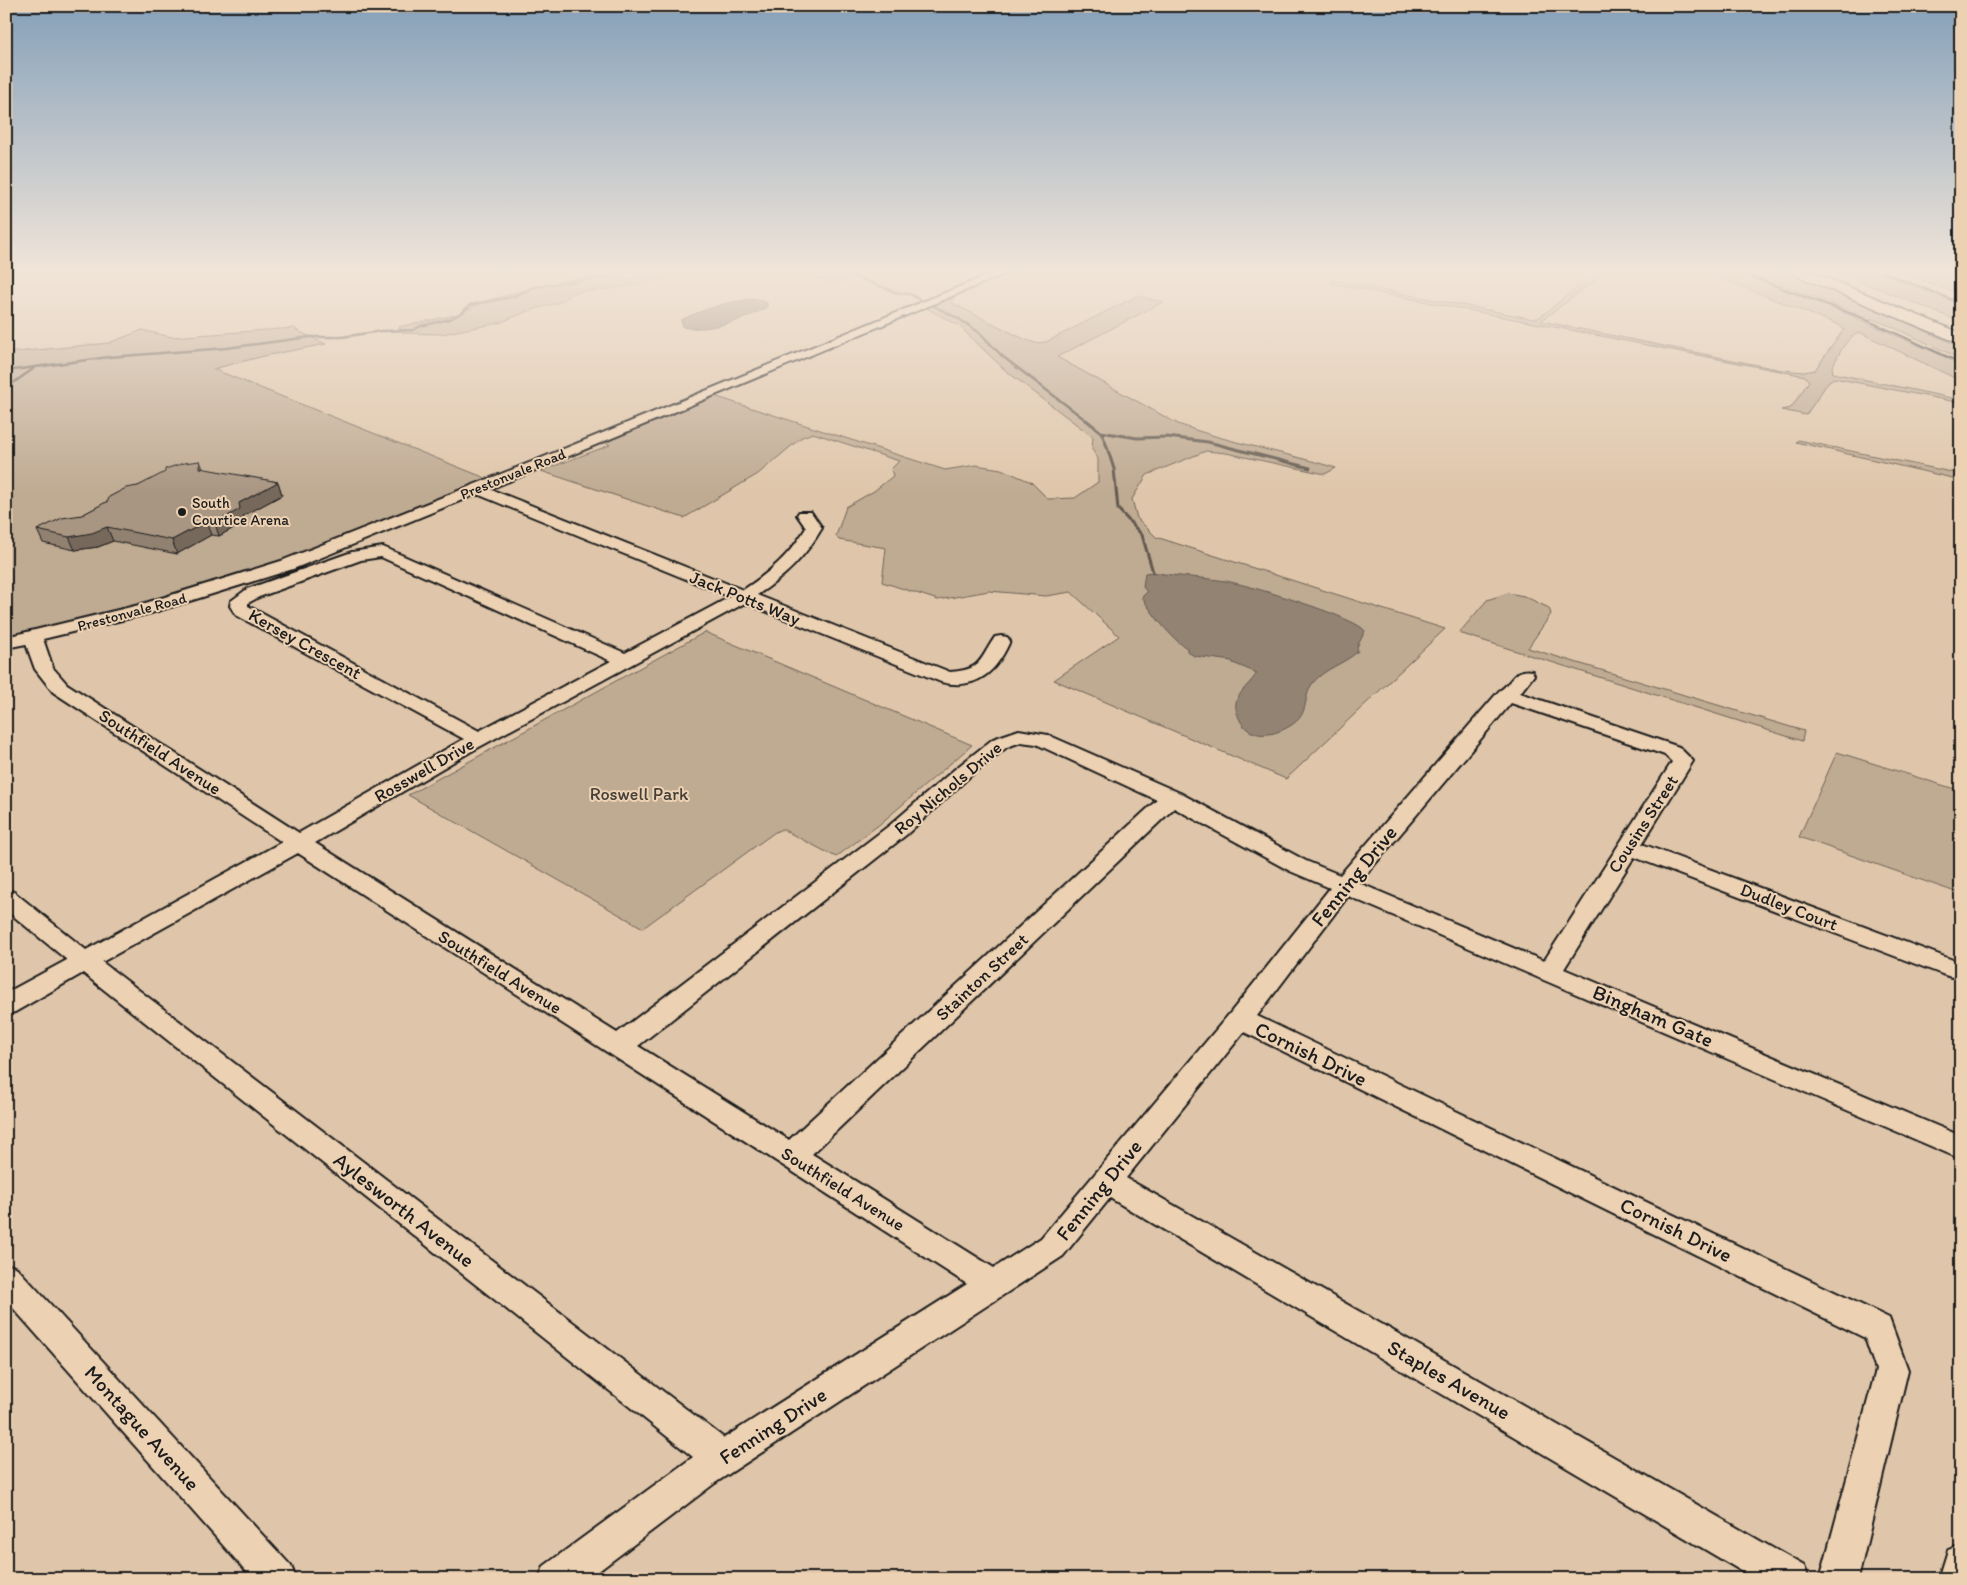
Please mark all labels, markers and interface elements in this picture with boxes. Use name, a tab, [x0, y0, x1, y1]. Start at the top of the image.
street label: Prestonvale Road	[458, 444, 569, 503]
place label: South Courtice Arena	[192, 494, 289, 529]
marker: South Courtice Arena	[176, 506, 188, 518]
street label: Jack Potts Way	[687, 566, 804, 630]
street label: Prestonvale Road	[75, 589, 189, 635]
street label: Kersey Crescent	[245, 604, 365, 684]
street label: Southfield Avenue	[95, 704, 225, 800]
street label: Rosswell Drive	[370, 733, 478, 807]
street label: Roy Nichols Drive	[890, 737, 1006, 839]
street label: Cousins Street	[1603, 771, 1683, 877]
park label: Roswell Park	[590, 783, 689, 805]
street label: Fenning Drive	[1305, 820, 1402, 931]
street label: Dudley Court	[1737, 878, 1841, 936]
street label: Southfield Avenue	[434, 925, 566, 1019]
street label: Stainton Street	[931, 928, 1033, 1025]
street label: Bingham Gate	[1589, 979, 1717, 1052]
street label: Cornish Drive	[1251, 1016, 1371, 1091]
street label: Fenning Drive	[1050, 1134, 1147, 1245]
street label: Southfield Avenue	[777, 1142, 909, 1236]
street label: Aylesworth Avenue	[329, 1147, 480, 1272]
street label: Cornish Drive	[1616, 1192, 1736, 1267]
street label: Staples Avenue	[1383, 1334, 1515, 1425]
street label: Montague Avenue	[79, 1360, 205, 1496]
street label: Fenning Drive	[714, 1382, 831, 1470]

